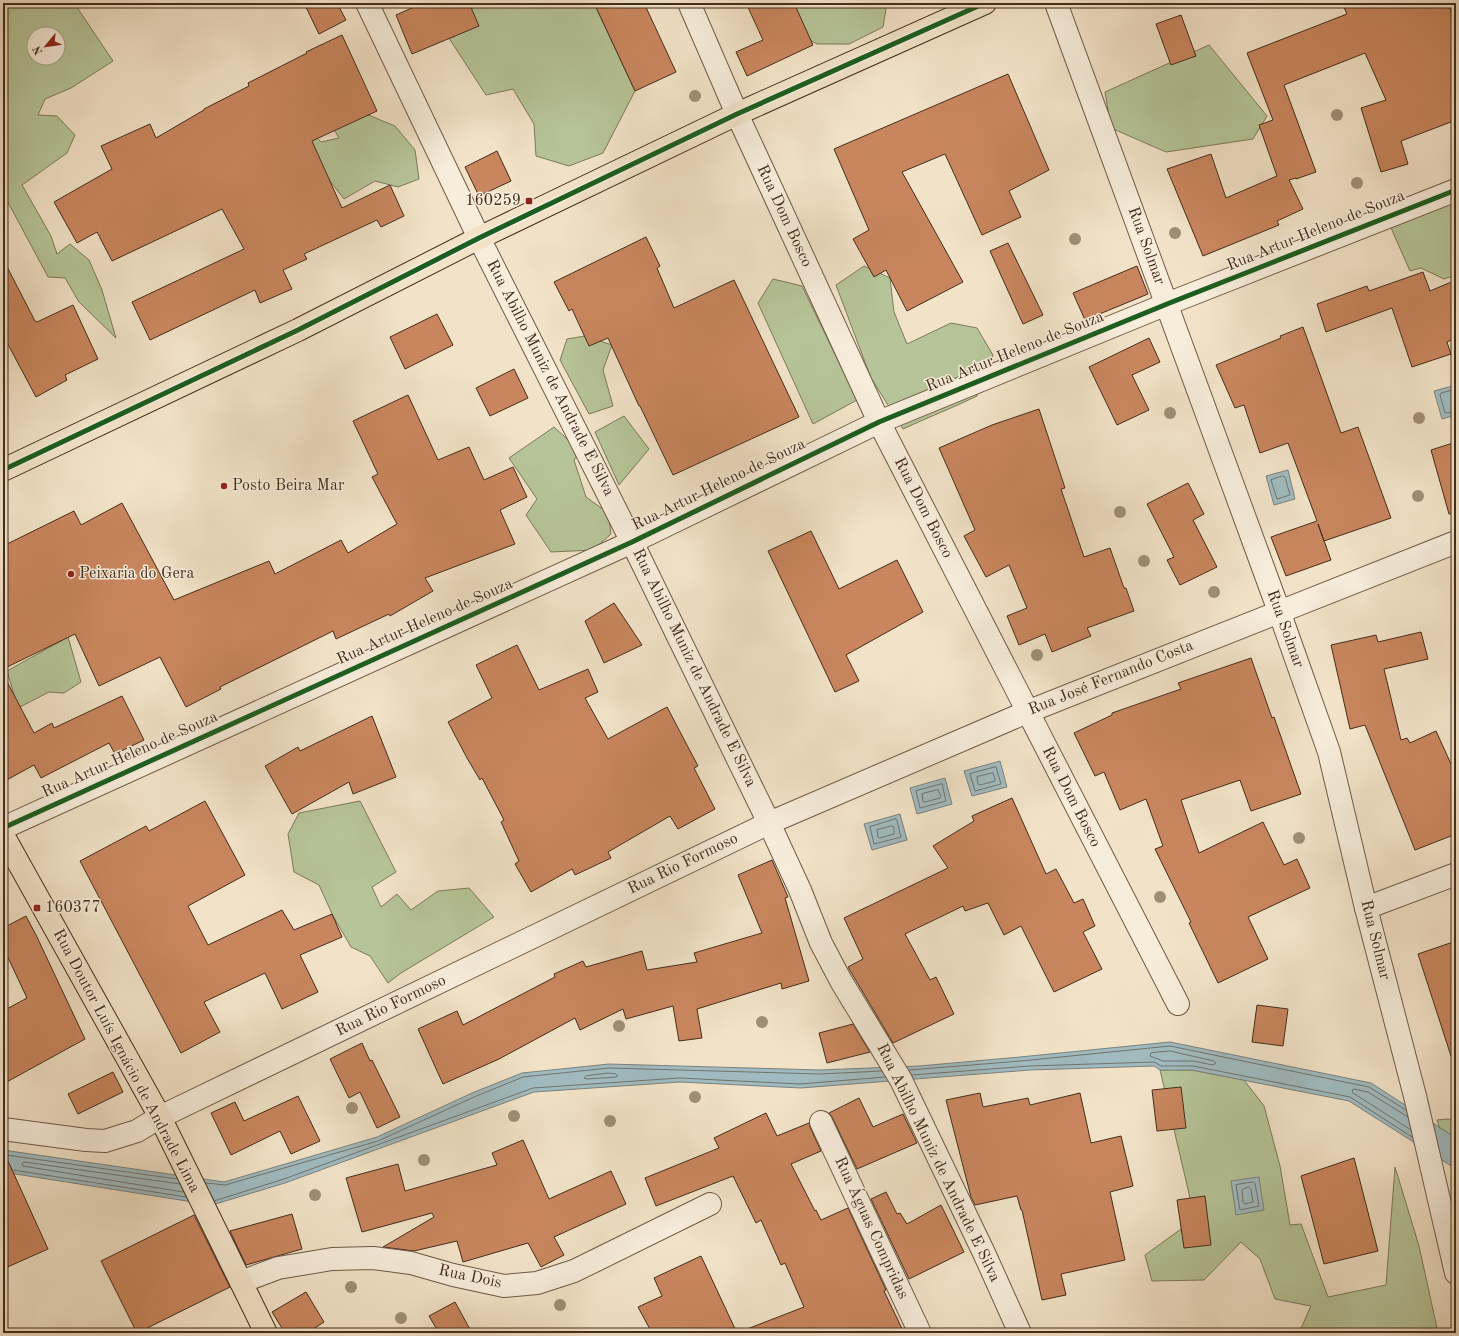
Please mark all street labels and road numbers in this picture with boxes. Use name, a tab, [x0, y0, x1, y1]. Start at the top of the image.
street label: Rua Dom Bosco	[753, 162, 815, 270]
street label: Rua Artur Heleno de Souza	[1225, 188, 1407, 274]
street label: Rua Solmar	[1125, 205, 1168, 288]
street label: Rua Abilho Muniz de Andrade E Silva	[483, 257, 617, 499]
street label: Rua Artur Heleno de Souza	[924, 309, 1106, 395]
street label: Rua Artur Heleno de Souza	[630, 436, 808, 534]
street label: Rua Dom Bosco	[891, 455, 955, 561]
street label: Rua Abilho Muniz de Andrade E Silva	[629, 546, 759, 790]
street label: Rua Artur Heleno de Souza	[335, 576, 515, 668]
street label: Rua Solmar	[1264, 588, 1307, 671]
street label: Rua José Fernando Costa	[1026, 638, 1196, 718]
street label: Rua Artur Heleno de Souza	[40, 709, 220, 801]
street label: Rua Dom Bosco	[1039, 744, 1103, 850]
street label: Rua Rio Formoso	[625, 830, 741, 898]
street label: Rua Solmar	[1357, 898, 1393, 982]
street label: Rua Doutor Luís Ignácio de Andrade Lima	[49, 927, 203, 1195]
street label: Rua Rio Formoso	[333, 972, 449, 1040]
street label: Rua Abilho Muniz de Andrade E Silva	[873, 1041, 1003, 1285]
street label: Rua Águas Compridas	[831, 1153, 915, 1302]
street label: Rua Dois	[437, 1263, 503, 1291]

